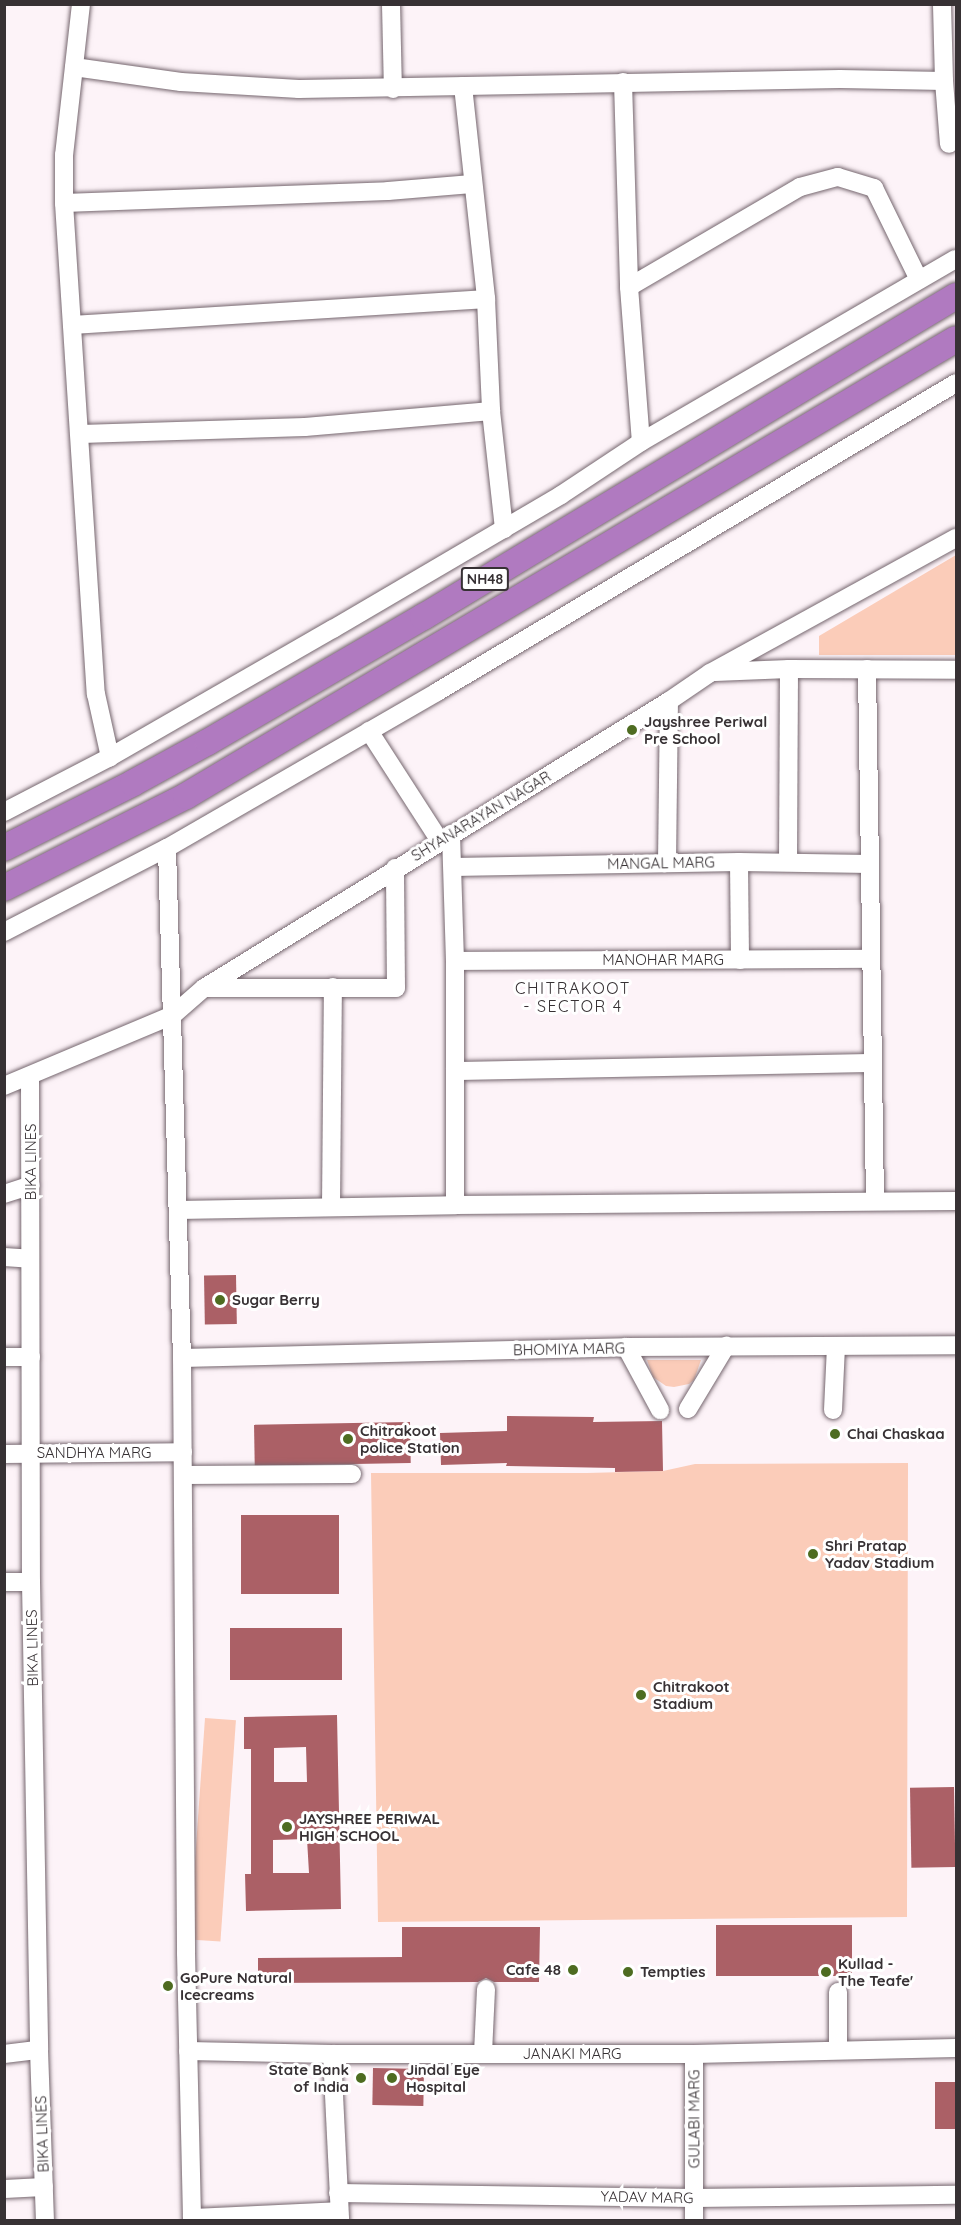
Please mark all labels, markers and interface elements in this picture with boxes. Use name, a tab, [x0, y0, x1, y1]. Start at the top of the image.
road number: NH48	[460, 568, 510, 590]
place label: Jayshree Periwal Pre School	[644, 712, 767, 747]
marker: Jayshree Periwal Pre School	[625, 723, 639, 737]
street label: SHYANARAYAN NAGAR	[408, 767, 554, 865]
street label: MANGAL MARG	[607, 853, 715, 873]
street label: MANOHAR MARG	[602, 951, 724, 969]
district label: CHITRAKOOT - SECTOR 4	[515, 978, 631, 1016]
street label: BIKA LINES	[22, 1123, 40, 1201]
place label: Sugar Berry	[232, 1291, 320, 1309]
marker: Sugar Berry	[213, 1293, 227, 1307]
street label: BHOMIYA MARG	[513, 1339, 625, 1359]
place label: Chitrakoot police Station	[360, 1421, 460, 1456]
place label: Chai Chaskaa	[847, 1425, 945, 1443]
marker: Chai Chaskaa	[828, 1427, 842, 1441]
marker: Chitrakoot police Station	[341, 1432, 355, 1446]
street label: SANDHYA MARG	[37, 1444, 151, 1462]
place label: Shri Pratap Yadav Stadium	[825, 1536, 934, 1571]
marker: Shri Pratap Yadav Stadium	[806, 1547, 820, 1561]
street label: BIKA LINES	[22, 1609, 42, 1687]
place label: Chitrakoot Stadium	[653, 1677, 730, 1712]
marker: Chitrakoot Stadium	[634, 1688, 648, 1702]
place label: JAYSHREE PERIWAL HIGH SCHOOL	[299, 1809, 440, 1844]
marker: JAYSHREE PERIWAL HIGH SCHOOL	[280, 1820, 294, 1834]
place label: Kullad - The Teafe'	[838, 1954, 913, 1989]
place label: Cafe 48	[506, 1961, 561, 1979]
marker: Cafe 48	[566, 1963, 580, 1977]
place label: Tempties	[640, 1963, 705, 1981]
marker: Tempties	[621, 1965, 635, 1979]
marker: Kullad - The Teafe'	[819, 1965, 833, 1979]
place label: GoPure Natural Icecreams	[180, 1968, 292, 2003]
marker: GoPure Natural Icecreams	[161, 1979, 175, 1993]
street label: JANAKI MARG	[522, 2045, 622, 2063]
place label: State Bank of India	[269, 2060, 349, 2095]
place label: Jindal Eye Hospital	[406, 2060, 480, 2095]
marker: Jindal Eye Hospital	[383, 2069, 401, 2087]
street label: GULABI MARG	[685, 2070, 703, 2168]
marker: State Bank of India	[354, 2071, 368, 2085]
street label: BIKA LINES	[32, 2095, 52, 2173]
street label: YADAV MARG	[600, 2187, 694, 2207]

